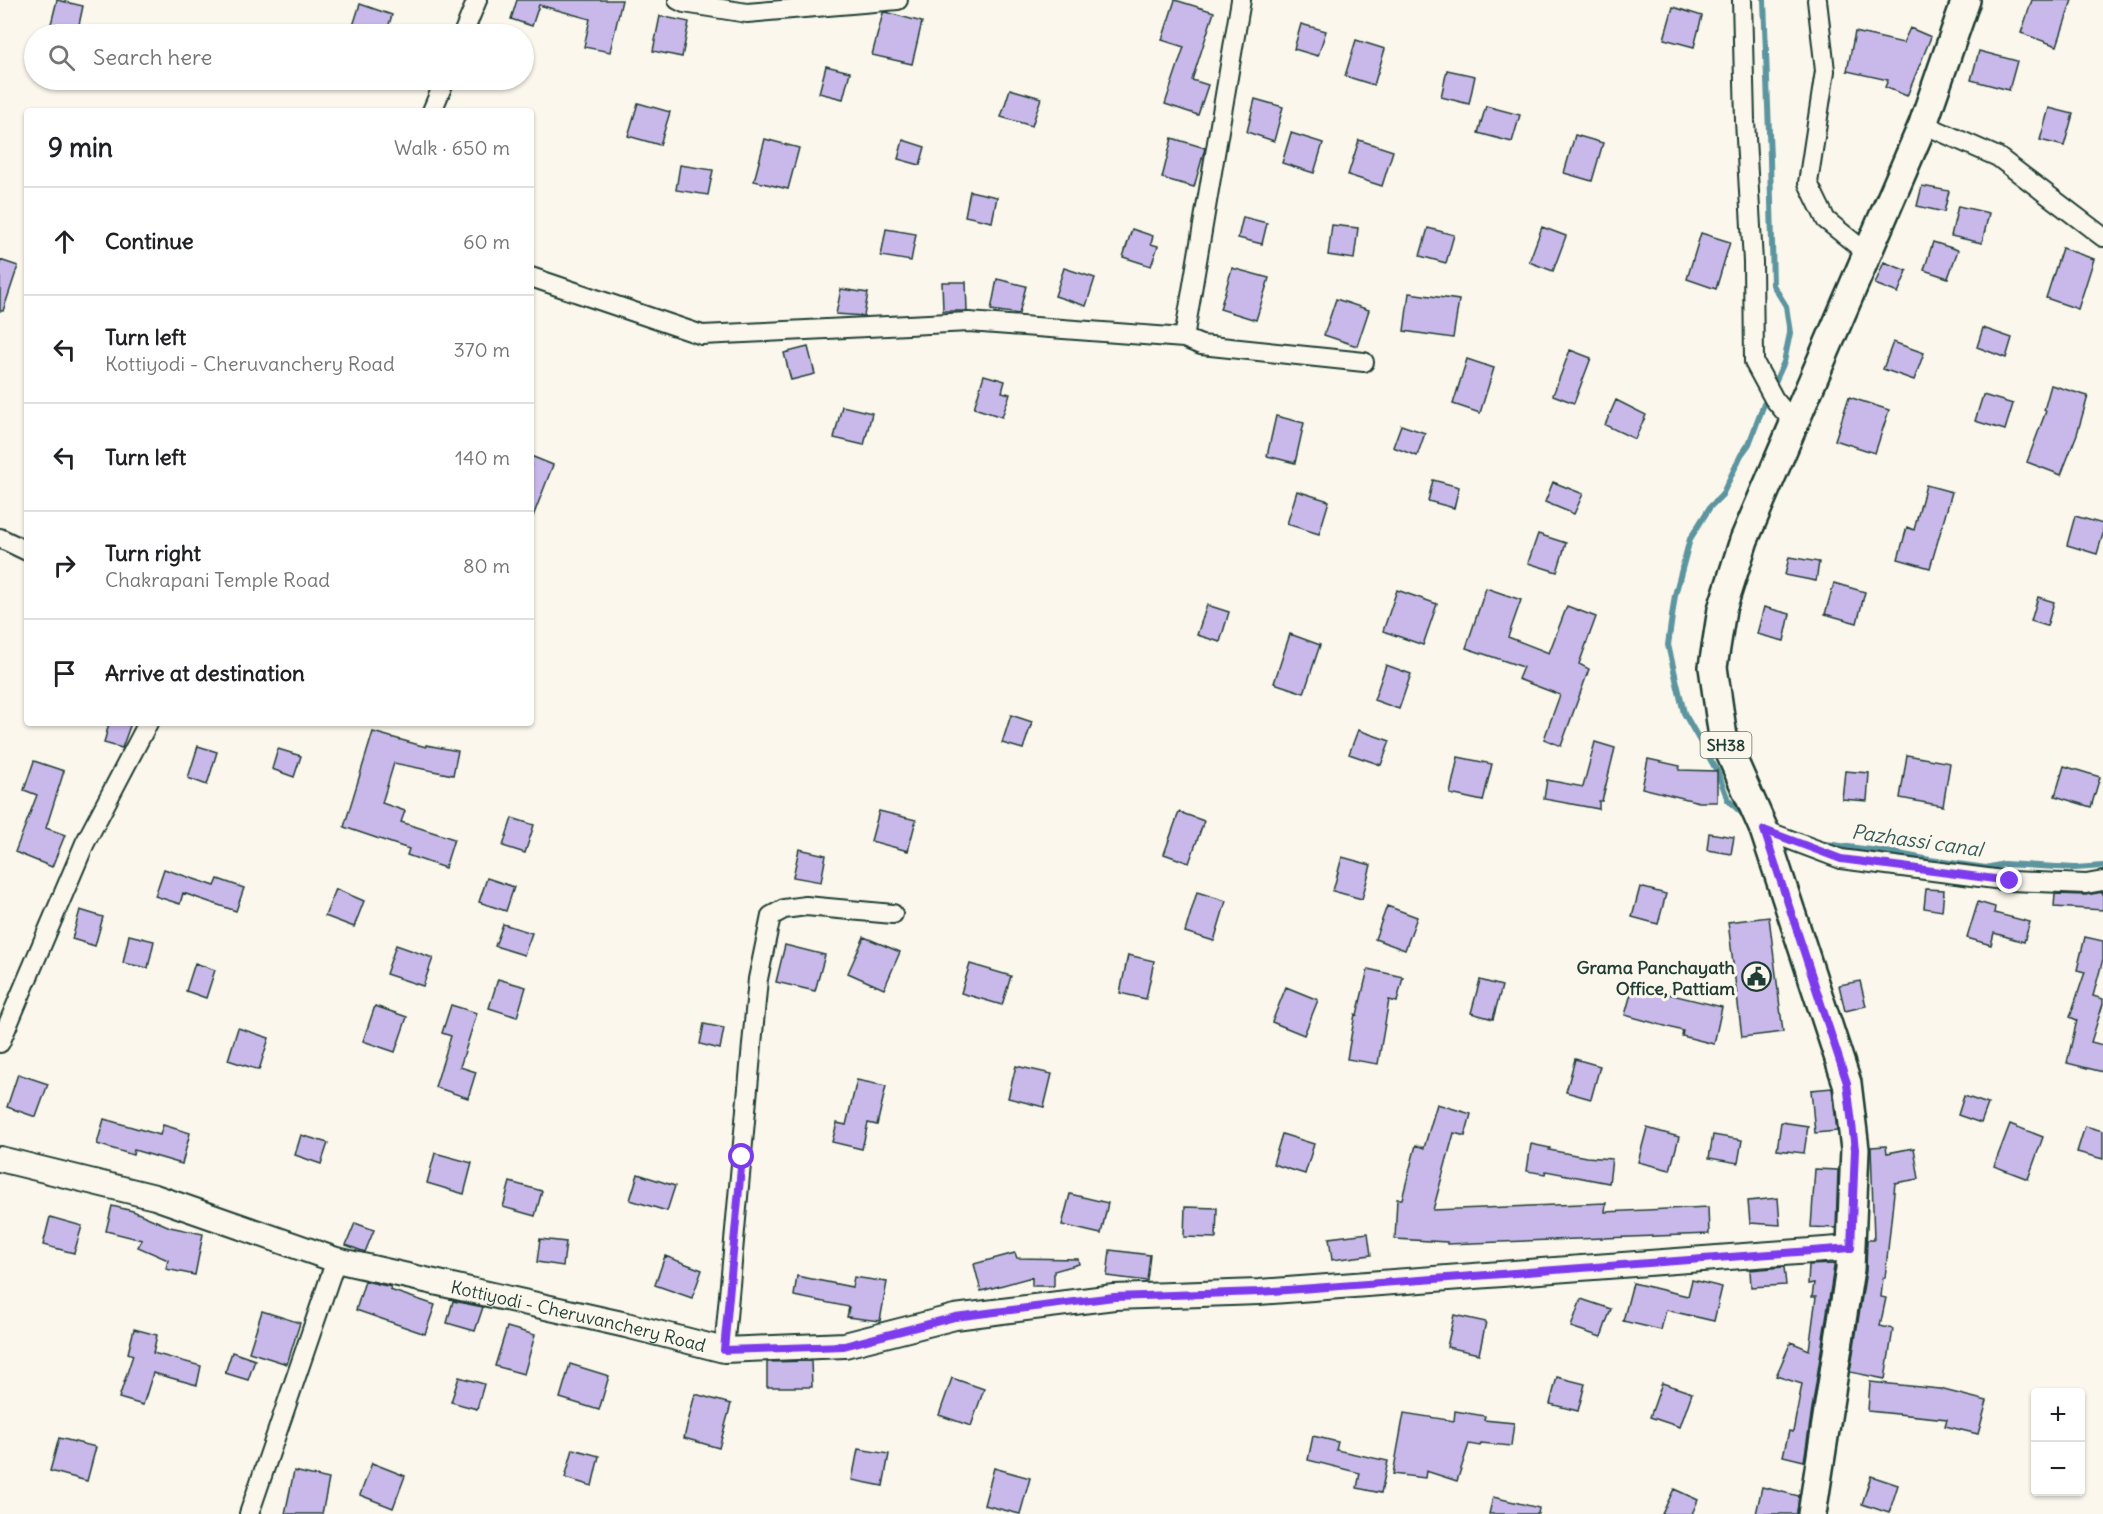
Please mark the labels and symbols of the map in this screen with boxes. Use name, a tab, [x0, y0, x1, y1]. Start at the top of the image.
road number: SH38	[1700, 732, 1752, 758]
water label: Pazhassi canal	[1850, 818, 1987, 862]
route end	[1996, 867, 2022, 893]
place label: Grama Panchayath Office, Pattiam	[1576, 956, 1736, 1000]
public building icon: Grama Panchayath Office, Pattiam	[1740, 961, 1772, 993]
route start	[728, 1143, 754, 1169]
street label: Kottiyodi - Cheruvanchery Road	[449, 1275, 709, 1357]

